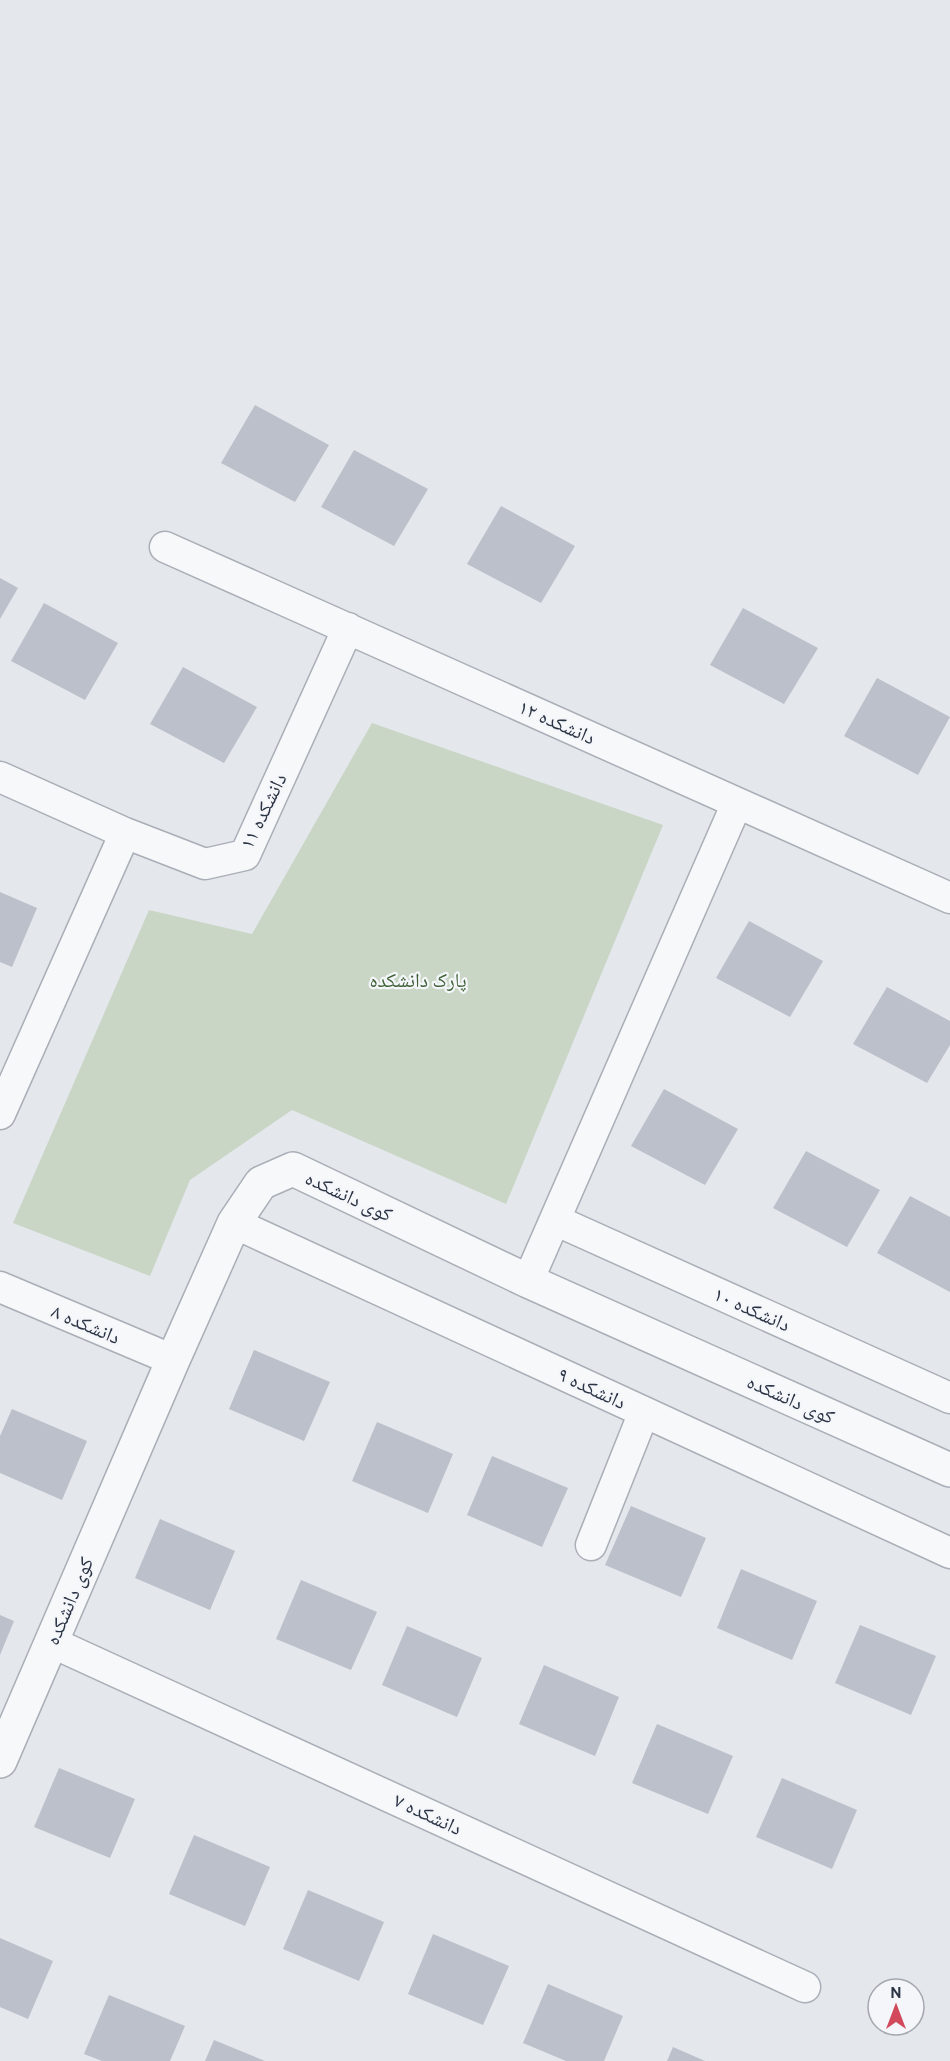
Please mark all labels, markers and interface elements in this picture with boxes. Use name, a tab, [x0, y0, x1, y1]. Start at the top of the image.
street label: دانشکده ۱۲	[515, 695, 599, 749]
street label: دانشکده ۱۱	[234, 769, 292, 853]
park label: پارک دانشکده	[369, 968, 467, 992]
street label: کوی دانشکده	[302, 1165, 396, 1227]
street label: دانشکده ۱۰	[710, 1282, 794, 1336]
street label: دانشکده ۸	[48, 1299, 124, 1349]
street label: دانشکده ۹	[554, 1362, 630, 1414]
street label: کوی دانشکده	[744, 1369, 838, 1429]
street label: کوی دانشکده	[40, 1553, 98, 1649]
street label: دانشکده ۷	[390, 1788, 466, 1840]
north arrow	[866, 1977, 926, 2037]
text: N	[890, 1983, 902, 2002]

